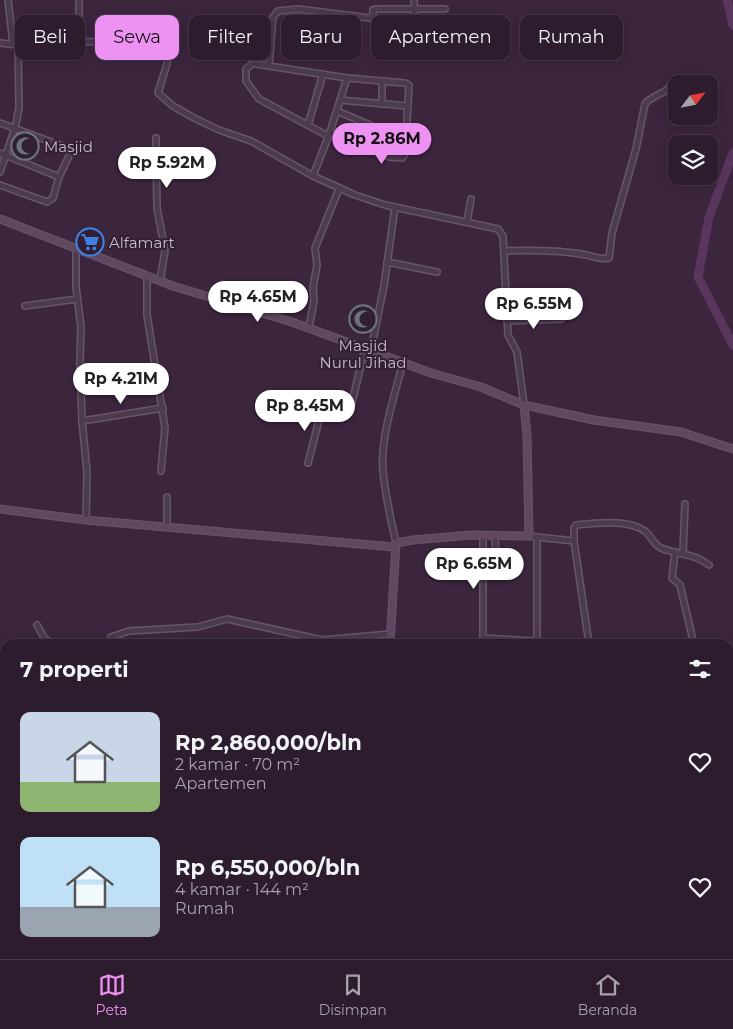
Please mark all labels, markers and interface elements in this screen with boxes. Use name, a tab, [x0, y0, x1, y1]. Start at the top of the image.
chip: Beli	[15, 15, 85, 60]
chip: Sewa	[95, 15, 179, 60]
chip: Filter	[189, 15, 271, 60]
chip: Baru	[281, 15, 361, 60]
chip: Apartemen	[371, 15, 510, 60]
chip: Rumah	[520, 15, 623, 60]
north arrow	[668, 75, 718, 125]
map controls	[668, 75, 718, 185]
pin: Rp 2.86M	[330, 122, 434, 165]
text: Rp 2.86M	[343, 129, 421, 148]
mosque icon: Masjid	[10, 131, 40, 161]
button: layers	[668, 135, 718, 185]
place label: Masjid	[44, 137, 93, 156]
pin: Rp 5.92M	[115, 146, 219, 189]
text: Rp 5.92M	[129, 153, 205, 172]
supermarket icon: Alfamart	[75, 227, 105, 257]
place label: Alfamart	[109, 233, 175, 252]
pin: Rp 4.65M	[206, 280, 310, 323]
text: Rp 4.65M	[219, 287, 297, 306]
pin: Rp 6.55M	[482, 288, 586, 330]
text: Rp 6.55M	[496, 294, 572, 313]
mosque icon: Masjid Nurul Jihad	[348, 304, 378, 334]
place label: Masjid Nurul Jihad	[319, 336, 407, 372]
pin: Rp 4.21M	[69, 362, 173, 405]
text: Rp 4.21M	[84, 369, 158, 388]
pin: Rp 8.45M	[253, 390, 357, 432]
text: Rp 8.45M	[266, 396, 344, 415]
pin: Rp 6.65M	[422, 548, 526, 590]
text: Rp 6.65M	[436, 554, 512, 573]
icon: filters	[686, 655, 714, 683]
text: 7 properti	[20, 657, 129, 682]
text: Rp 2,860,000/bln	[175, 730, 362, 755]
icon: home	[60, 732, 120, 792]
icon: heart	[686, 748, 714, 776]
text: 2 kamar · 70 m²	[175, 755, 300, 774]
text: Apartemen	[175, 774, 267, 793]
text: Rp 6,550,000/bln	[175, 855, 360, 880]
icon: home	[60, 857, 120, 917]
icon: heart	[686, 873, 714, 901]
text: 4 kamar · 144 m²	[175, 880, 309, 899]
text: Rumah	[175, 899, 235, 918]
tab: Peta	[96, 971, 128, 1019]
tab: Disimpan	[319, 971, 387, 1019]
tab: Beranda	[578, 971, 637, 1019]

